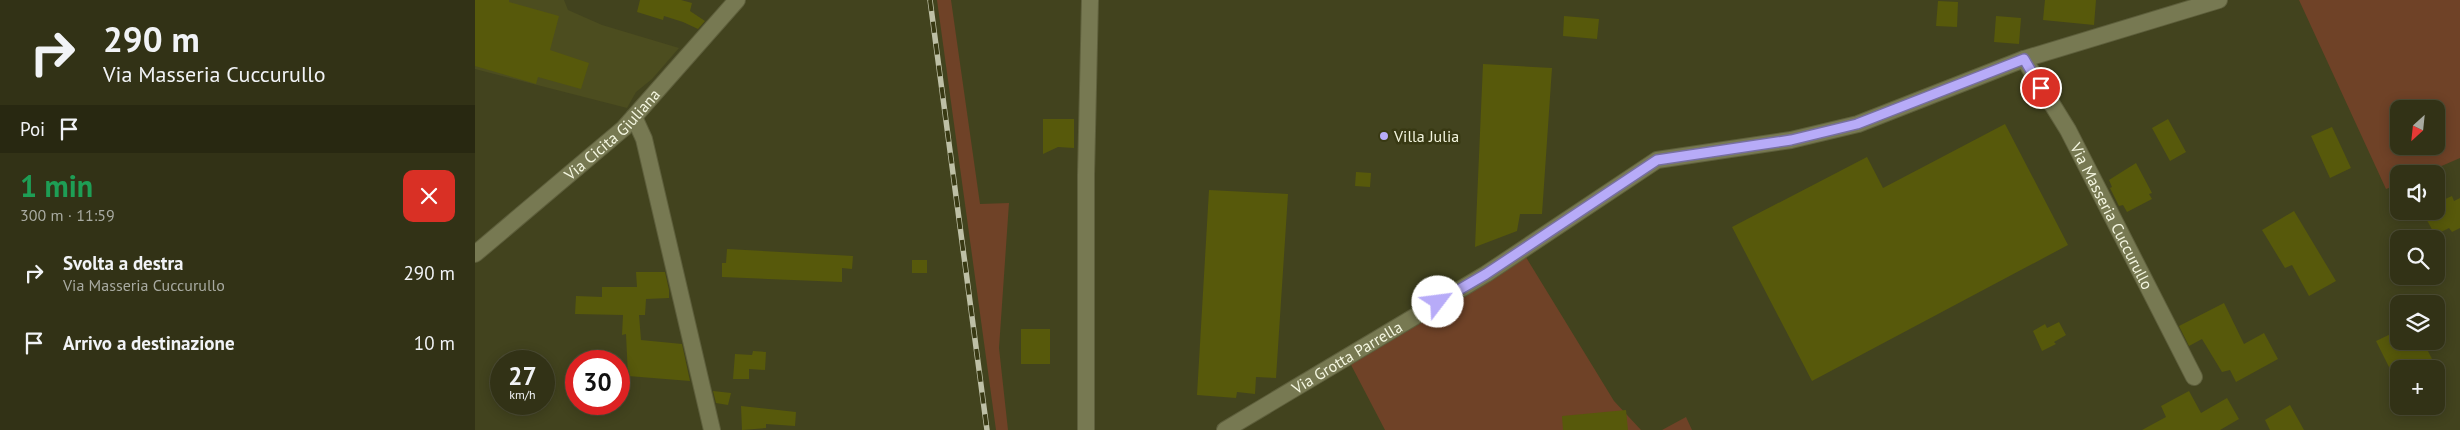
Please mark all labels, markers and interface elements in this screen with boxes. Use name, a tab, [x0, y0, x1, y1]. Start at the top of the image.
text: 290 m	[103, 16, 200, 62]
icon: right	[20, 20, 85, 85]
text: Via Masseria Cuccurullo	[103, 60, 326, 88]
pin	[2020, 67, 2062, 109]
icon: arrive	[2027, 74, 2055, 102]
street label: Via Cicita Giuliana	[559, 85, 664, 185]
north arrow	[2390, 100, 2445, 155]
map controls	[2390, 100, 2445, 415]
icon: arrive	[55, 115, 83, 143]
text: Poi	[20, 117, 45, 141]
place label: Villa Julia	[1393, 126, 1459, 146]
marker: Villa Julia	[1378, 130, 1390, 142]
street label: Via Masseria Cuccurullo	[2066, 138, 2158, 293]
button: sound	[2390, 165, 2445, 220]
text: 1 min	[20, 166, 93, 205]
button: close	[403, 170, 455, 222]
text: 300 m · 11:59	[20, 205, 115, 225]
button: search	[2390, 230, 2445, 285]
text: Svolta a destra	[63, 251, 184, 275]
icon: right	[20, 259, 48, 287]
text: 290 m	[403, 261, 455, 285]
text: Via Masseria Cuccurullo	[63, 275, 225, 295]
position arrow	[1411, 275, 1463, 327]
button: layers	[2390, 295, 2445, 350]
street label: Via Grotta Parrella	[1287, 316, 1406, 398]
icon: arrive	[20, 329, 48, 357]
text: Arrivo a destinazione	[63, 331, 235, 355]
text: 10 m	[414, 331, 455, 355]
speed limit sign: 30	[565, 350, 630, 415]
text: 27	[508, 360, 537, 392]
button: +	[2390, 360, 2445, 415]
text: km/h	[509, 387, 536, 402]

